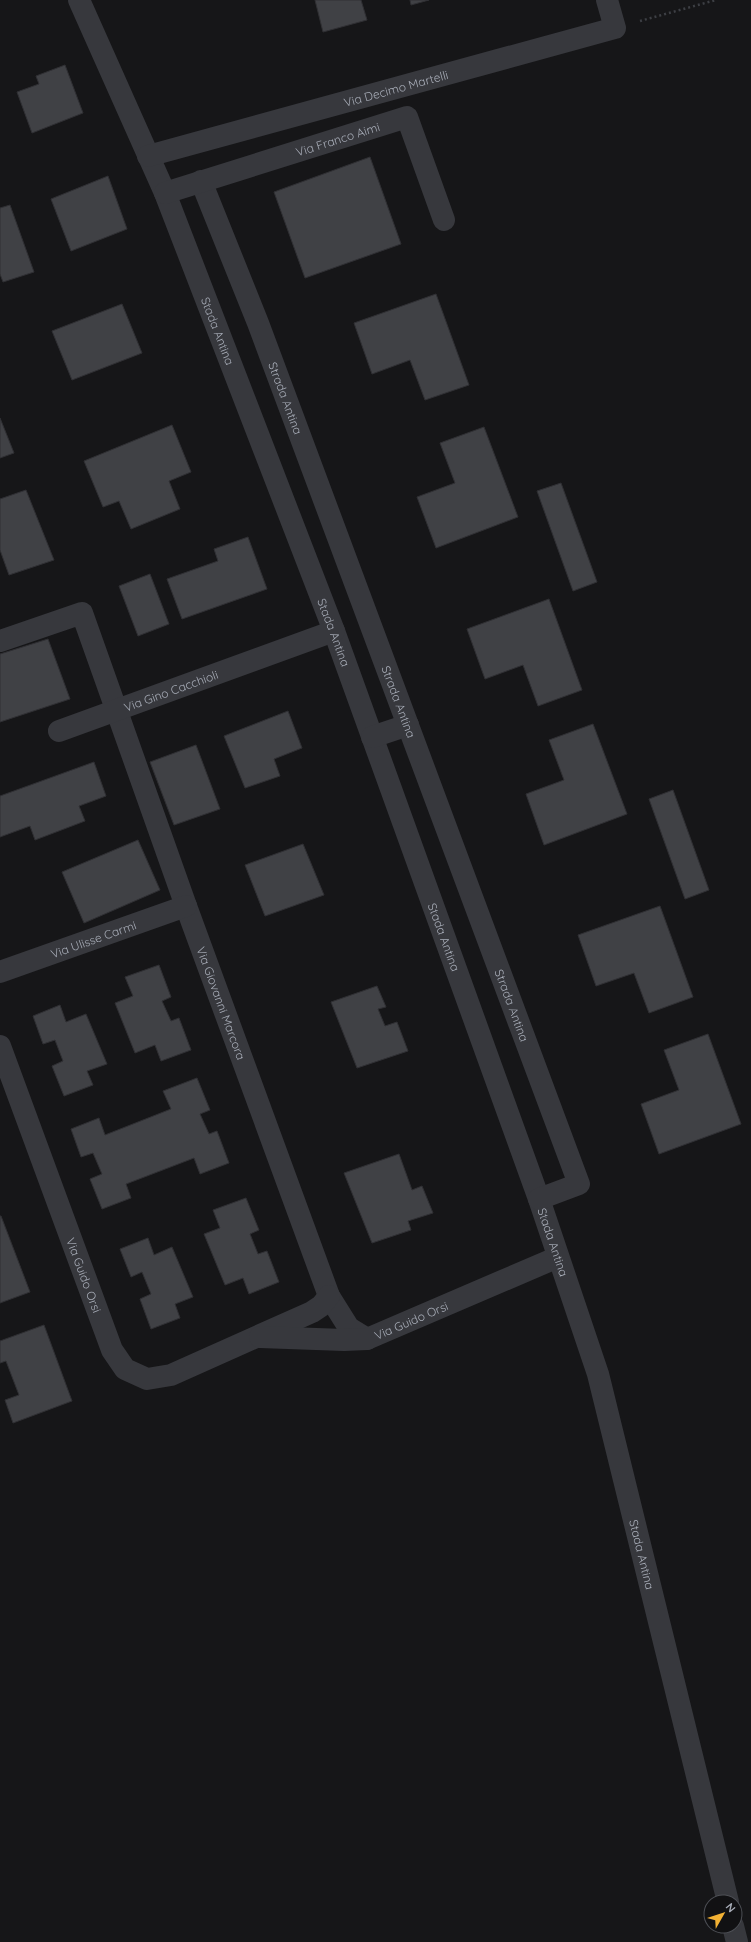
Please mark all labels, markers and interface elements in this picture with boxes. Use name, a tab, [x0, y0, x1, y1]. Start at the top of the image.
street label: Via Decimo Martelli	[342, 67, 450, 110]
street label: Via Franco Aimi	[294, 119, 382, 159]
street label: Stada Antina	[198, 295, 238, 367]
street label: Strada Antina	[266, 360, 306, 436]
street label: Stada Antina	[315, 596, 354, 668]
street label: Strada Antina	[379, 663, 419, 740]
street label: Via Gino Cacchioli	[122, 666, 220, 714]
street label: Stada Antina	[425, 901, 464, 973]
street label: Via Ulisse Carmi	[49, 917, 138, 961]
street label: Via Giovanni Marcora	[194, 944, 249, 1062]
street label: Strada Antina	[492, 967, 533, 1043]
street label: Stada Antina	[535, 1206, 572, 1278]
street label: Via Guido Orsi	[64, 1235, 105, 1314]
street label: Via Guido Orsi	[372, 1298, 450, 1343]
street label: Stada Antina	[627, 1518, 658, 1591]
north arrow	[703, 1894, 743, 1934]
text: N	[723, 1900, 739, 1915]

